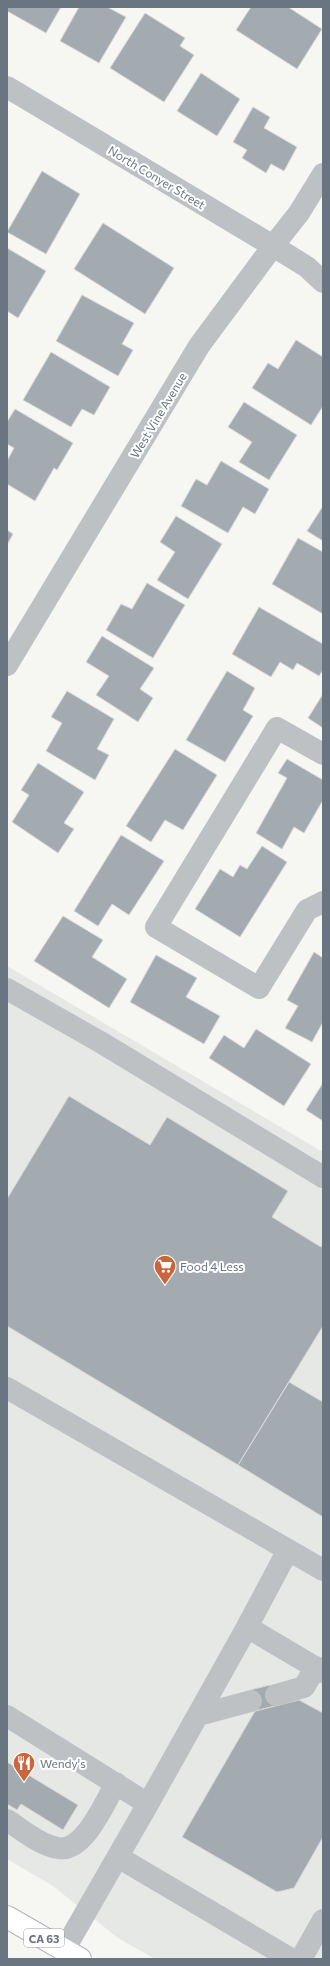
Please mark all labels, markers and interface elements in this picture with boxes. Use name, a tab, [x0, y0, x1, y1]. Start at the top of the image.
street label: North Conyer Street	[106, 143, 208, 212]
street label: West Vine Avenue	[127, 370, 189, 460]
supermarket icon: Food 4 Less	[152, 1253, 178, 1286]
place label: Food 4 Less	[180, 1259, 244, 1273]
restaurant icon: Wendy's	[11, 1750, 37, 1783]
place label: Wendy's	[40, 1756, 86, 1770]
road number: CA 63	[24, 1929, 64, 1947]

